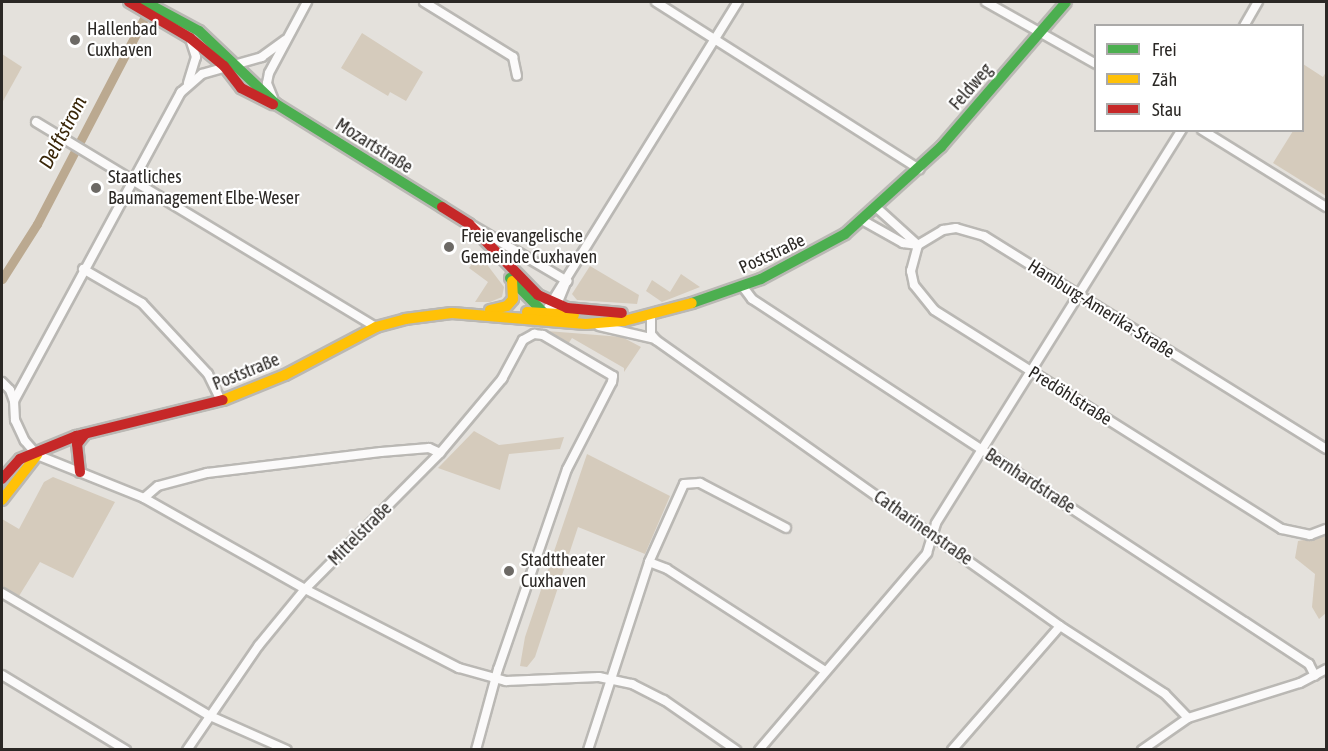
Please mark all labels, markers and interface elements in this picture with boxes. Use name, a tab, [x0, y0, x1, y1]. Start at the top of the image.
place label: Hallenbad Cuxhaven	[87, 19, 158, 62]
legend	[1094, 24, 1304, 132]
marker: Hallenbad Cuxhaven	[68, 33, 82, 47]
text: Frei	[1152, 39, 1177, 60]
street label: Feldweg	[945, 59, 997, 115]
text: Zäh	[1152, 69, 1177, 90]
water label: Delftstrom	[33, 92, 91, 172]
text: Stau	[1152, 99, 1182, 120]
street label: Mozartstraße	[331, 114, 417, 178]
place label: Staatliches Baumanagement Elbe-Weser	[108, 167, 299, 210]
marker: Staatliches Baumanagement Elbe-Weser	[89, 181, 103, 195]
place label: Freie evangelische Gemeinde Cuxhaven	[461, 226, 597, 268]
street label: Poststraße	[736, 229, 808, 279]
marker: Freie evangelische Gemeinde Cuxhaven	[442, 240, 456, 254]
street label: Hamburg-Amerika-Straße	[1024, 255, 1178, 363]
street label: Poststraße	[209, 349, 283, 395]
street label: Predöhlstraße	[1024, 362, 1116, 430]
street label: Bernhardstraße	[981, 444, 1079, 518]
street label: Catharinenstraße	[870, 486, 976, 570]
street label: Mittelstraße	[324, 498, 396, 570]
place label: Stadttheater Cuxhaven	[521, 550, 605, 592]
marker: Stadttheater Cuxhaven	[502, 564, 516, 578]

